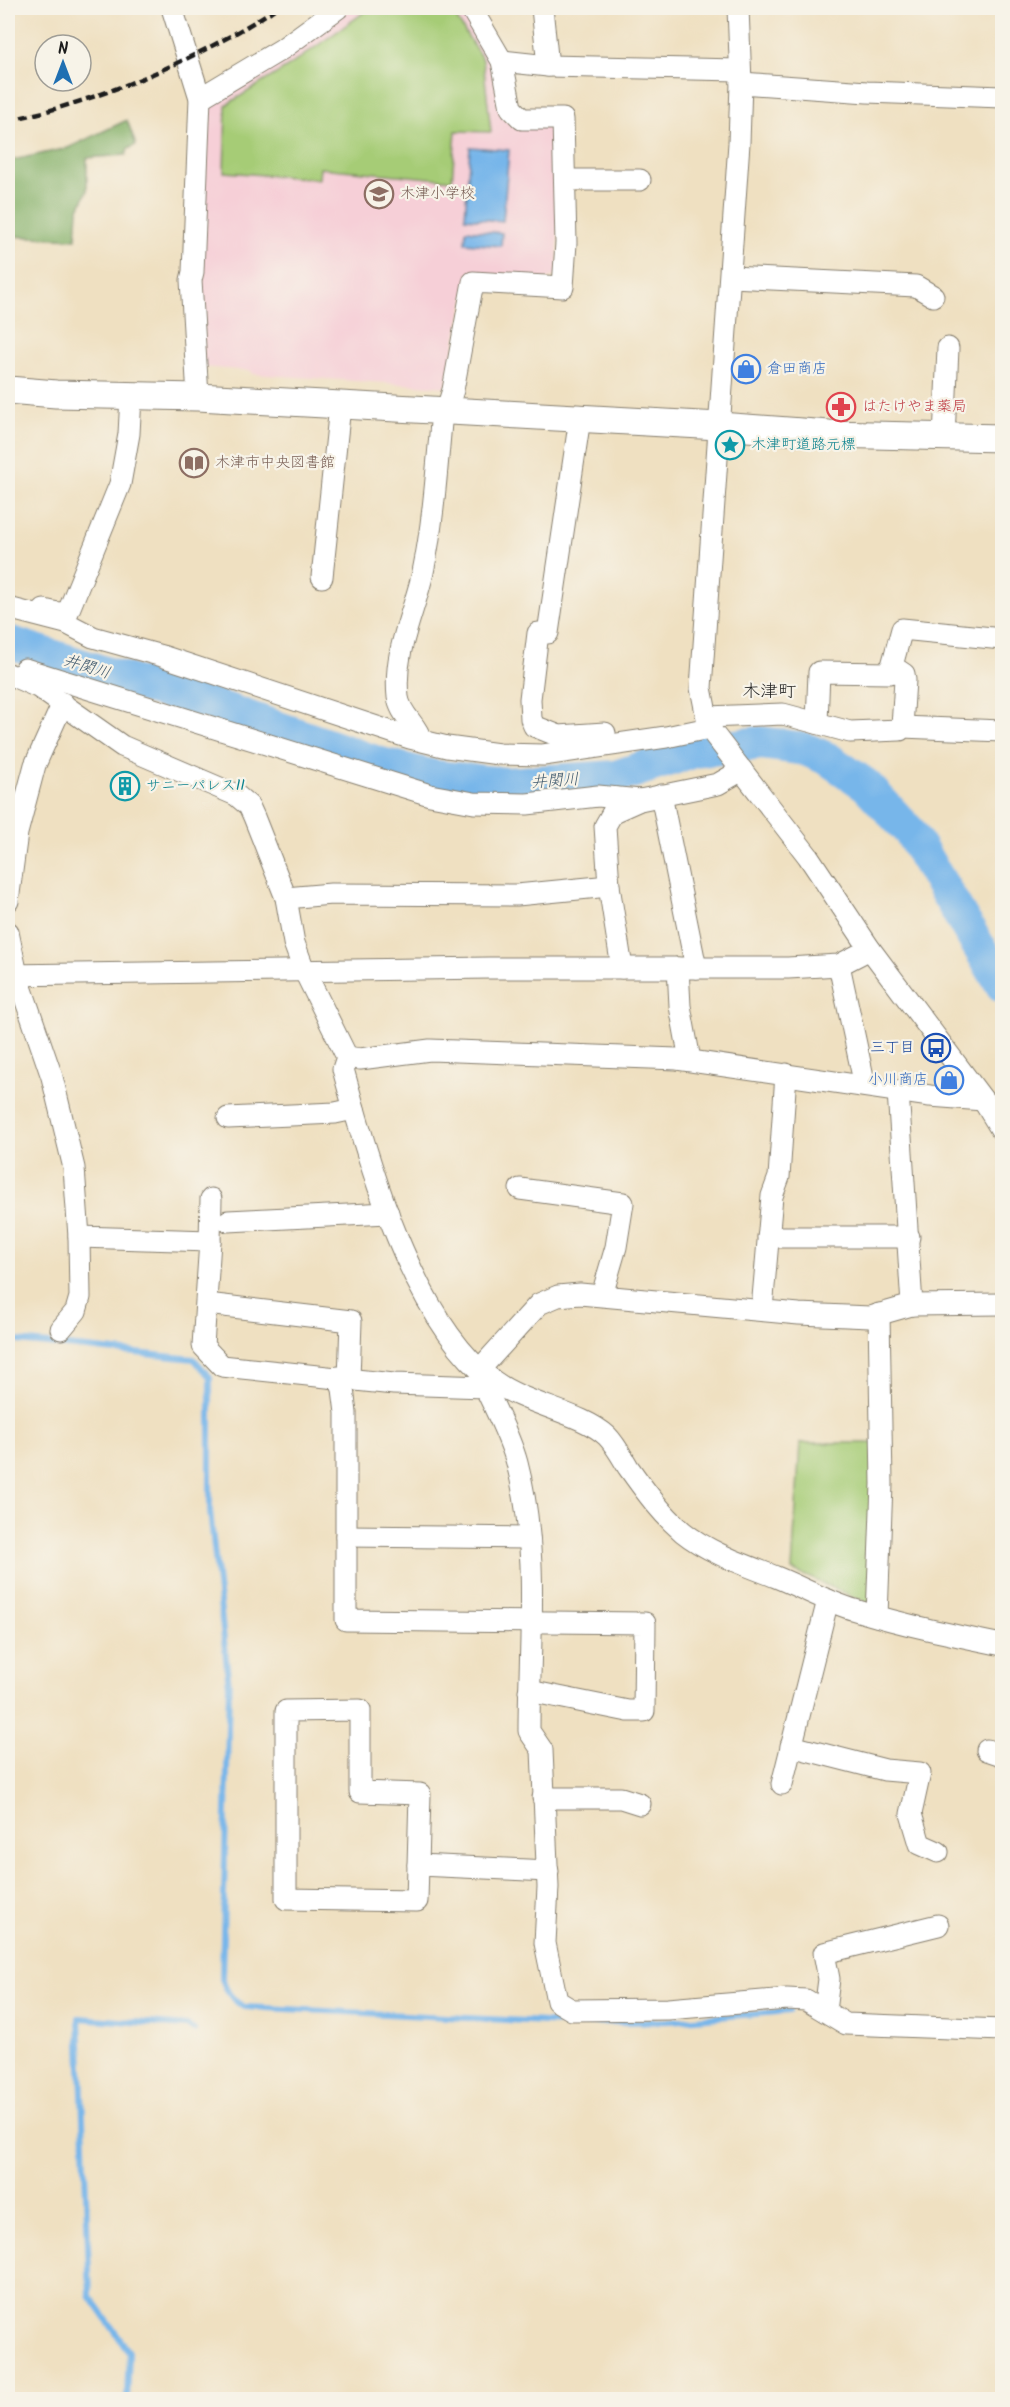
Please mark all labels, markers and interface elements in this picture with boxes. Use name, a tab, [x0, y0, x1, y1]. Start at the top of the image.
north arrow	[33, 33, 93, 93]
text: N	[58, 37, 68, 62]
school or university icon: 木津小学校	[363, 178, 395, 210]
place label: 木津小学校	[400, 182, 475, 206]
shop icon: 倉田商店	[730, 353, 762, 385]
place label: 倉田商店	[767, 357, 827, 381]
pharmacy icon: はたけやま薬局	[825, 391, 857, 423]
place label: はたけやま薬局	[862, 395, 967, 419]
place icon: 木津町道路元標	[714, 429, 746, 461]
place label: 木津町道路元標	[751, 433, 856, 457]
library icon: 木津市中央図書館	[178, 447, 210, 479]
place label: 木津市中央図書館	[215, 451, 335, 475]
water label: 井関川	[60, 648, 114, 686]
district label: 木津町	[742, 678, 796, 707]
water label: 井関川	[530, 767, 580, 795]
building icon: サニーパレスII	[109, 770, 141, 802]
place label: サニーパレスII	[146, 774, 245, 798]
bus stop icon: 三丁目	[920, 1032, 952, 1064]
place label: 三丁目	[870, 1036, 915, 1060]
shop icon: 小川商店	[933, 1064, 965, 1096]
place label: 小川商店	[868, 1068, 928, 1092]

